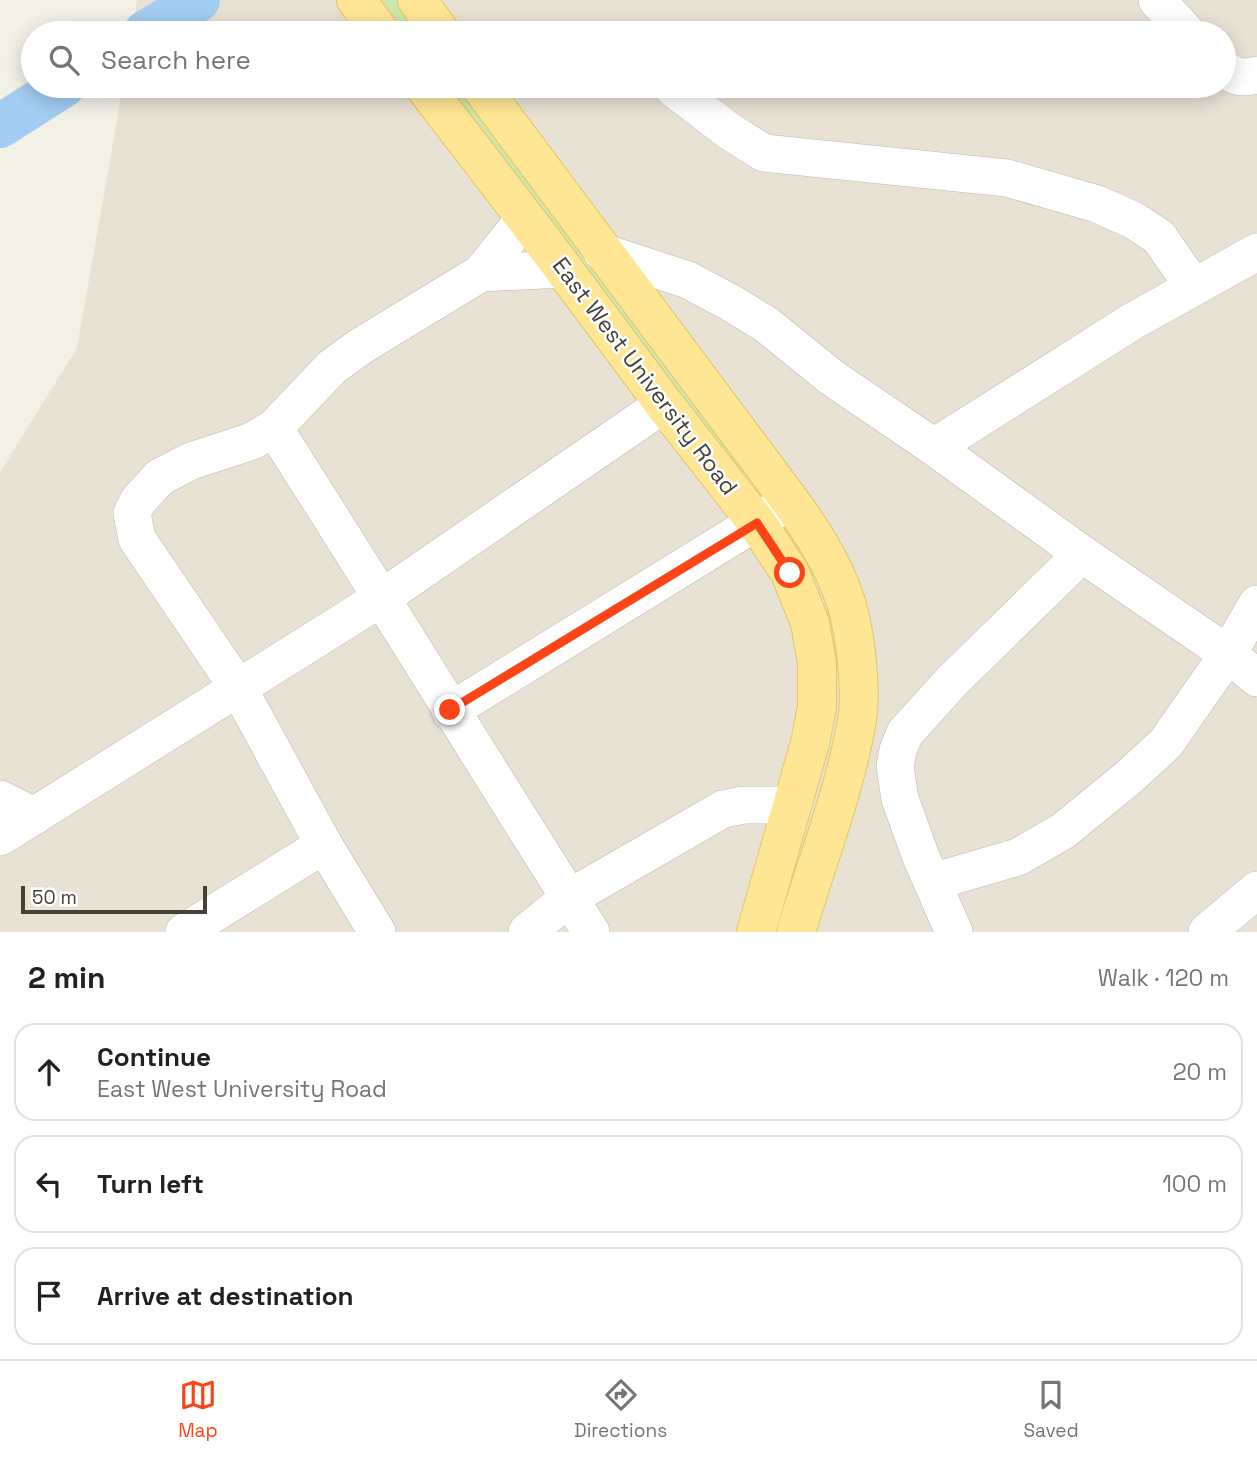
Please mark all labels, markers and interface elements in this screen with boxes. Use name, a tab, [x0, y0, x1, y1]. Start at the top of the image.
search box	[21, 21, 1236, 98]
icon: search	[45, 41, 83, 79]
text: Search here	[101, 43, 251, 77]
street label: East West University Road	[546, 251, 744, 501]
route start	[774, 557, 805, 588]
route end	[434, 694, 465, 725]
scale bar	[21, 883, 206, 915]
text: 50 m	[32, 885, 77, 910]
text: 2 min	[28, 958, 106, 997]
text: Walk · 120 m	[1098, 963, 1229, 993]
text: Continue	[97, 1040, 211, 1074]
icon: ahead	[30, 1053, 68, 1091]
text: 20 m	[1173, 1057, 1227, 1087]
text: East West University Road	[97, 1074, 387, 1104]
icon: left	[30, 1165, 68, 1203]
text: Turn left	[97, 1167, 204, 1201]
text: 100 m	[1162, 1169, 1227, 1199]
icon: arrive	[30, 1277, 68, 1315]
text: Arrive at destination	[97, 1279, 354, 1313]
tab: Map	[178, 1376, 218, 1443]
tab: Directions	[574, 1376, 667, 1443]
tab: Saved	[1023, 1376, 1079, 1443]

